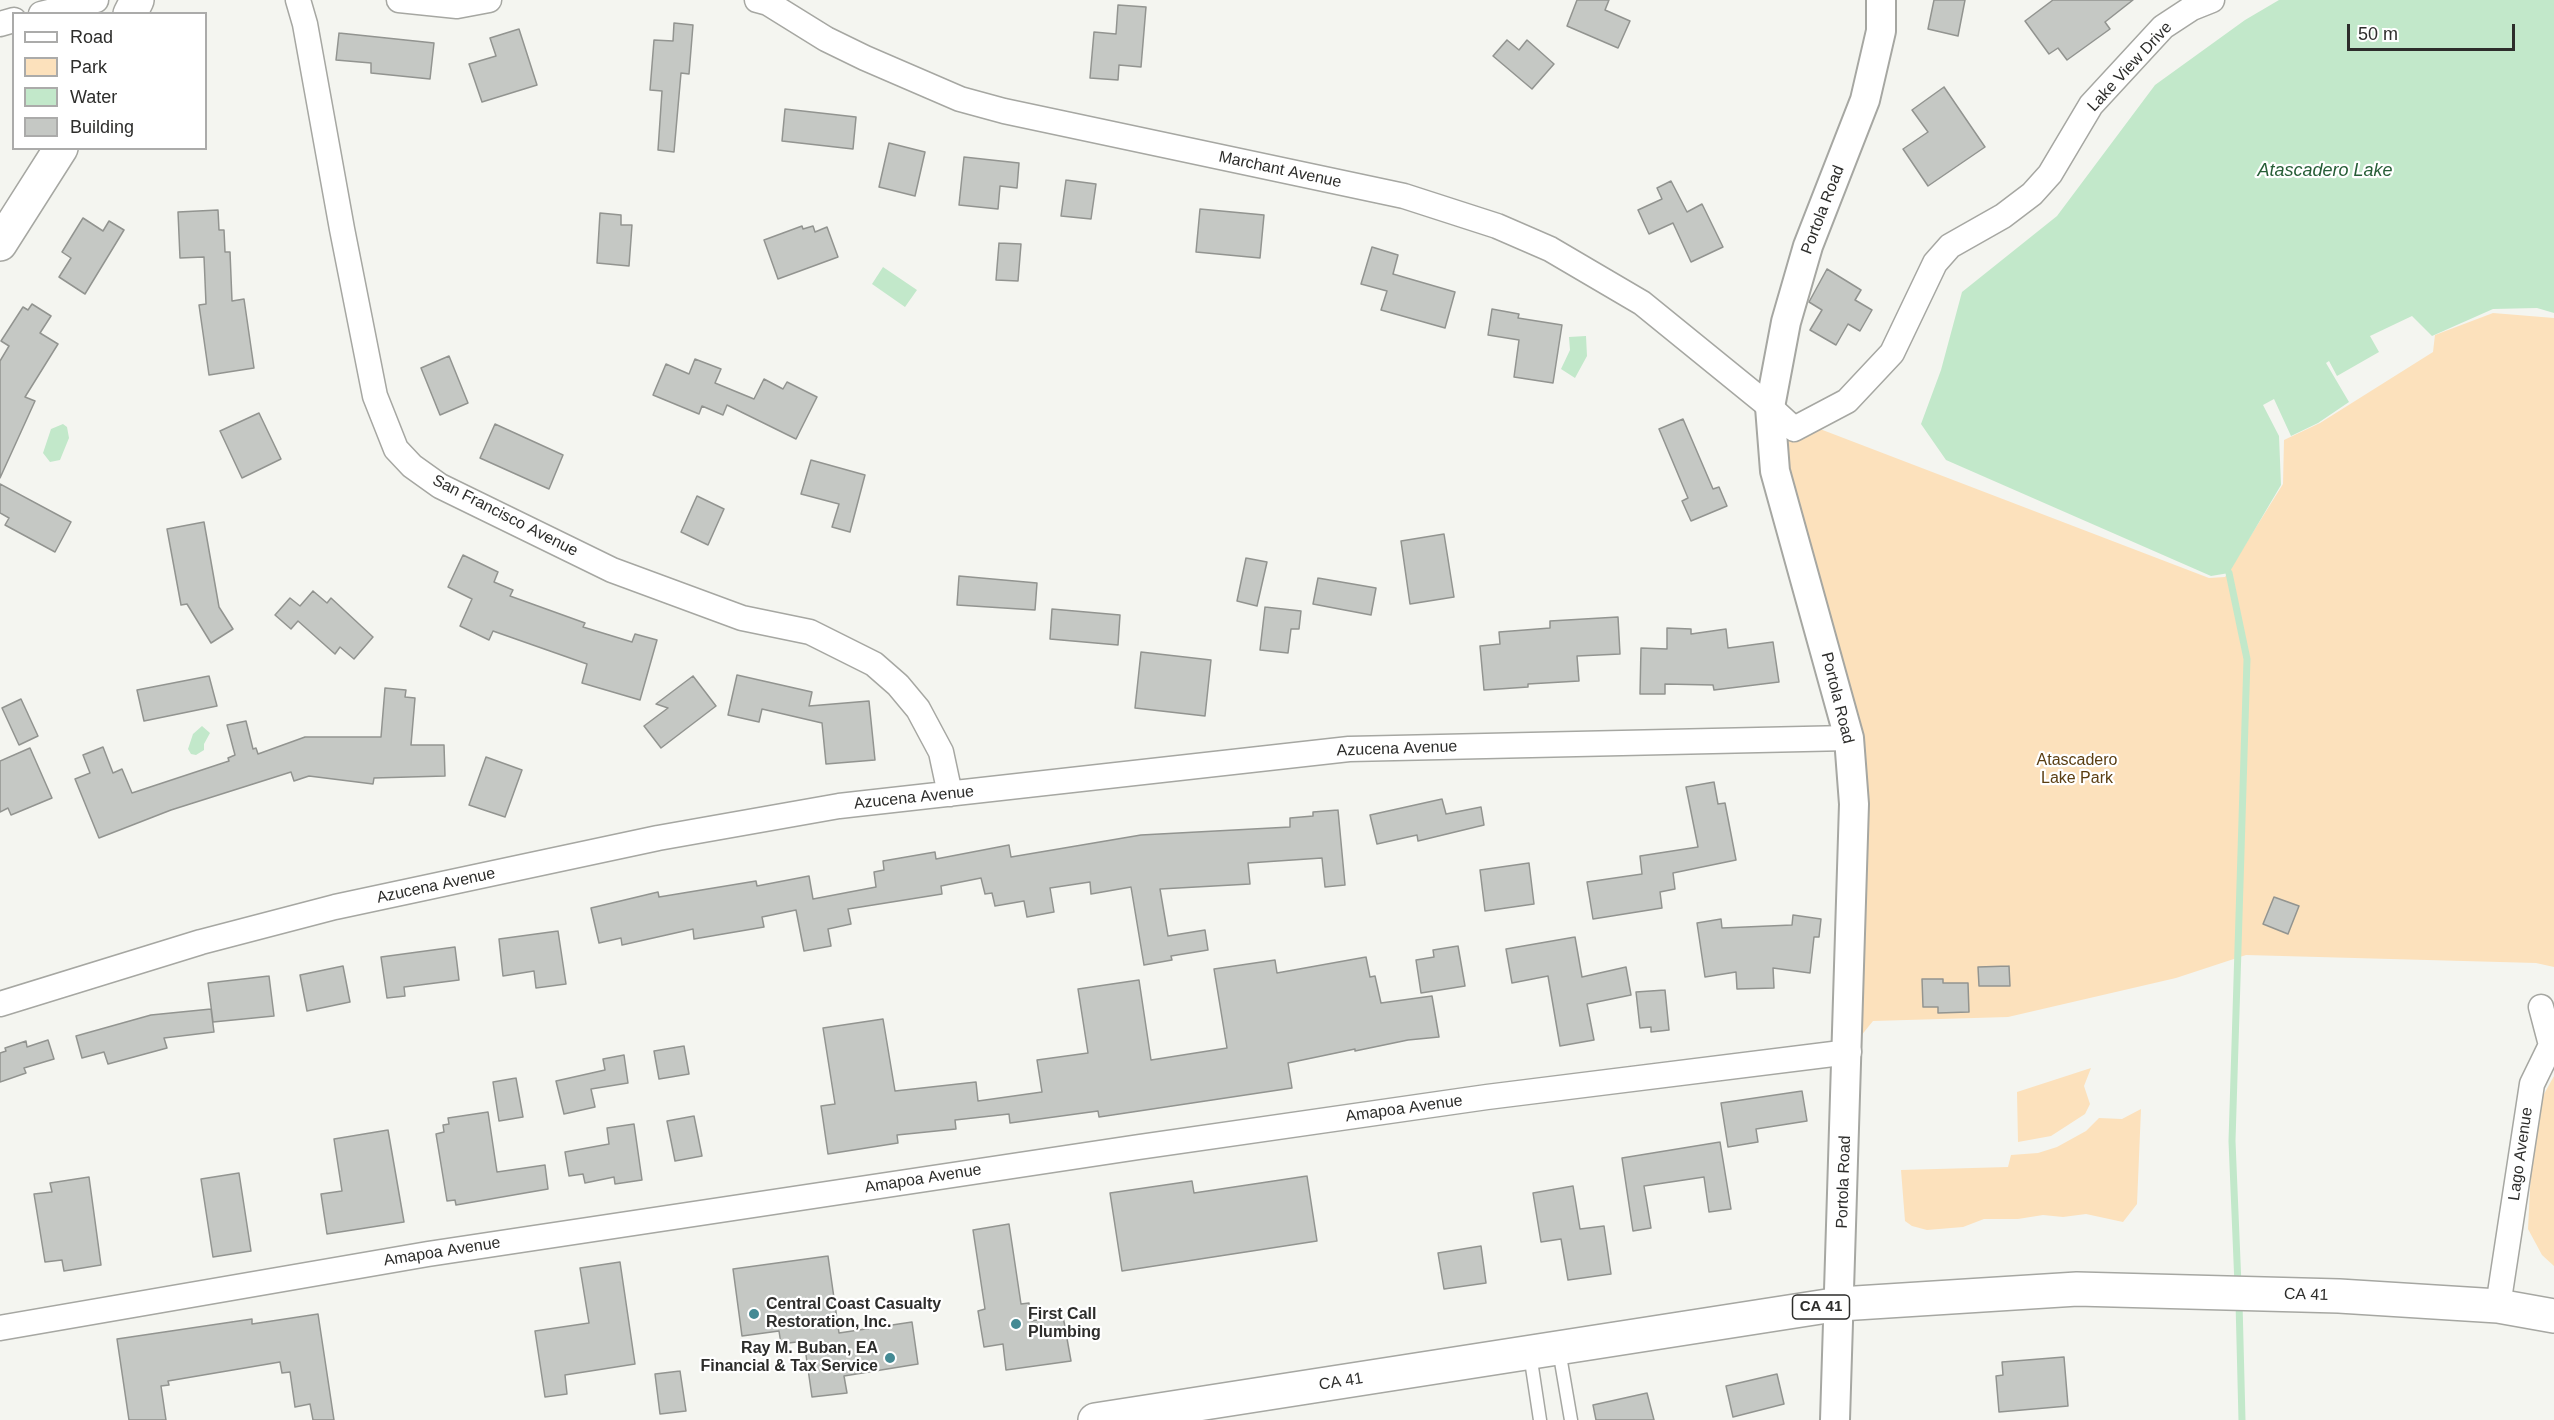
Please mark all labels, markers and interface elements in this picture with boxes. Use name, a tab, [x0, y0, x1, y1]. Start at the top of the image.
legend	[12, 12, 207, 150]
scale bar	[2350, 12, 2518, 50]
street label: Lake View Drive	[2084, 18, 2176, 116]
text: 50 m	[2358, 24, 2398, 44]
text: Road	[70, 27, 113, 47]
text: Park	[70, 57, 107, 77]
text: Water	[70, 87, 117, 107]
text: Building	[70, 117, 134, 137]
street label: Marchant Avenue	[1217, 148, 1343, 192]
water label: Atascadero Lake	[2257, 160, 2393, 182]
street label: Portola Road	[1797, 163, 1849, 257]
street label: San Francisco Avenue	[429, 471, 581, 561]
street label: Portola Road	[1816, 650, 1858, 746]
street label: Azucena Avenue	[1336, 737, 1458, 761]
park label: Atascadero Lake Park	[2037, 751, 2117, 789]
street label: Azucena Avenue	[853, 782, 975, 814]
street label: Azucena Avenue	[375, 864, 497, 908]
street label: Amapoa Avenue	[1344, 1091, 1464, 1127]
street label: Lago Avenue	[2505, 1106, 2537, 1202]
street label: Portola Road	[1833, 1135, 1855, 1229]
street label: Amapoa Avenue	[863, 1160, 983, 1198]
street label: Amapoa Avenue	[382, 1233, 502, 1271]
street label: CA 41	[2283, 1285, 2329, 1305]
place label: Central Coast Casualty Restoration, Inc.	[766, 1295, 941, 1333]
road number: CA 41	[1792, 1295, 1850, 1319]
place label: First Call Plumbing	[1028, 1305, 1101, 1343]
marker: Central Coast Casualty Restoration, Inc.	[747, 1307, 761, 1321]
marker: First Call Plumbing	[1009, 1317, 1023, 1331]
place label: Ray M. Buban, EA Financial & Tax Service	[700, 1339, 878, 1377]
marker: Ray M. Buban, EA Financial & Tax Service	[883, 1351, 897, 1365]
street label: CA 41	[1318, 1369, 1364, 1395]

